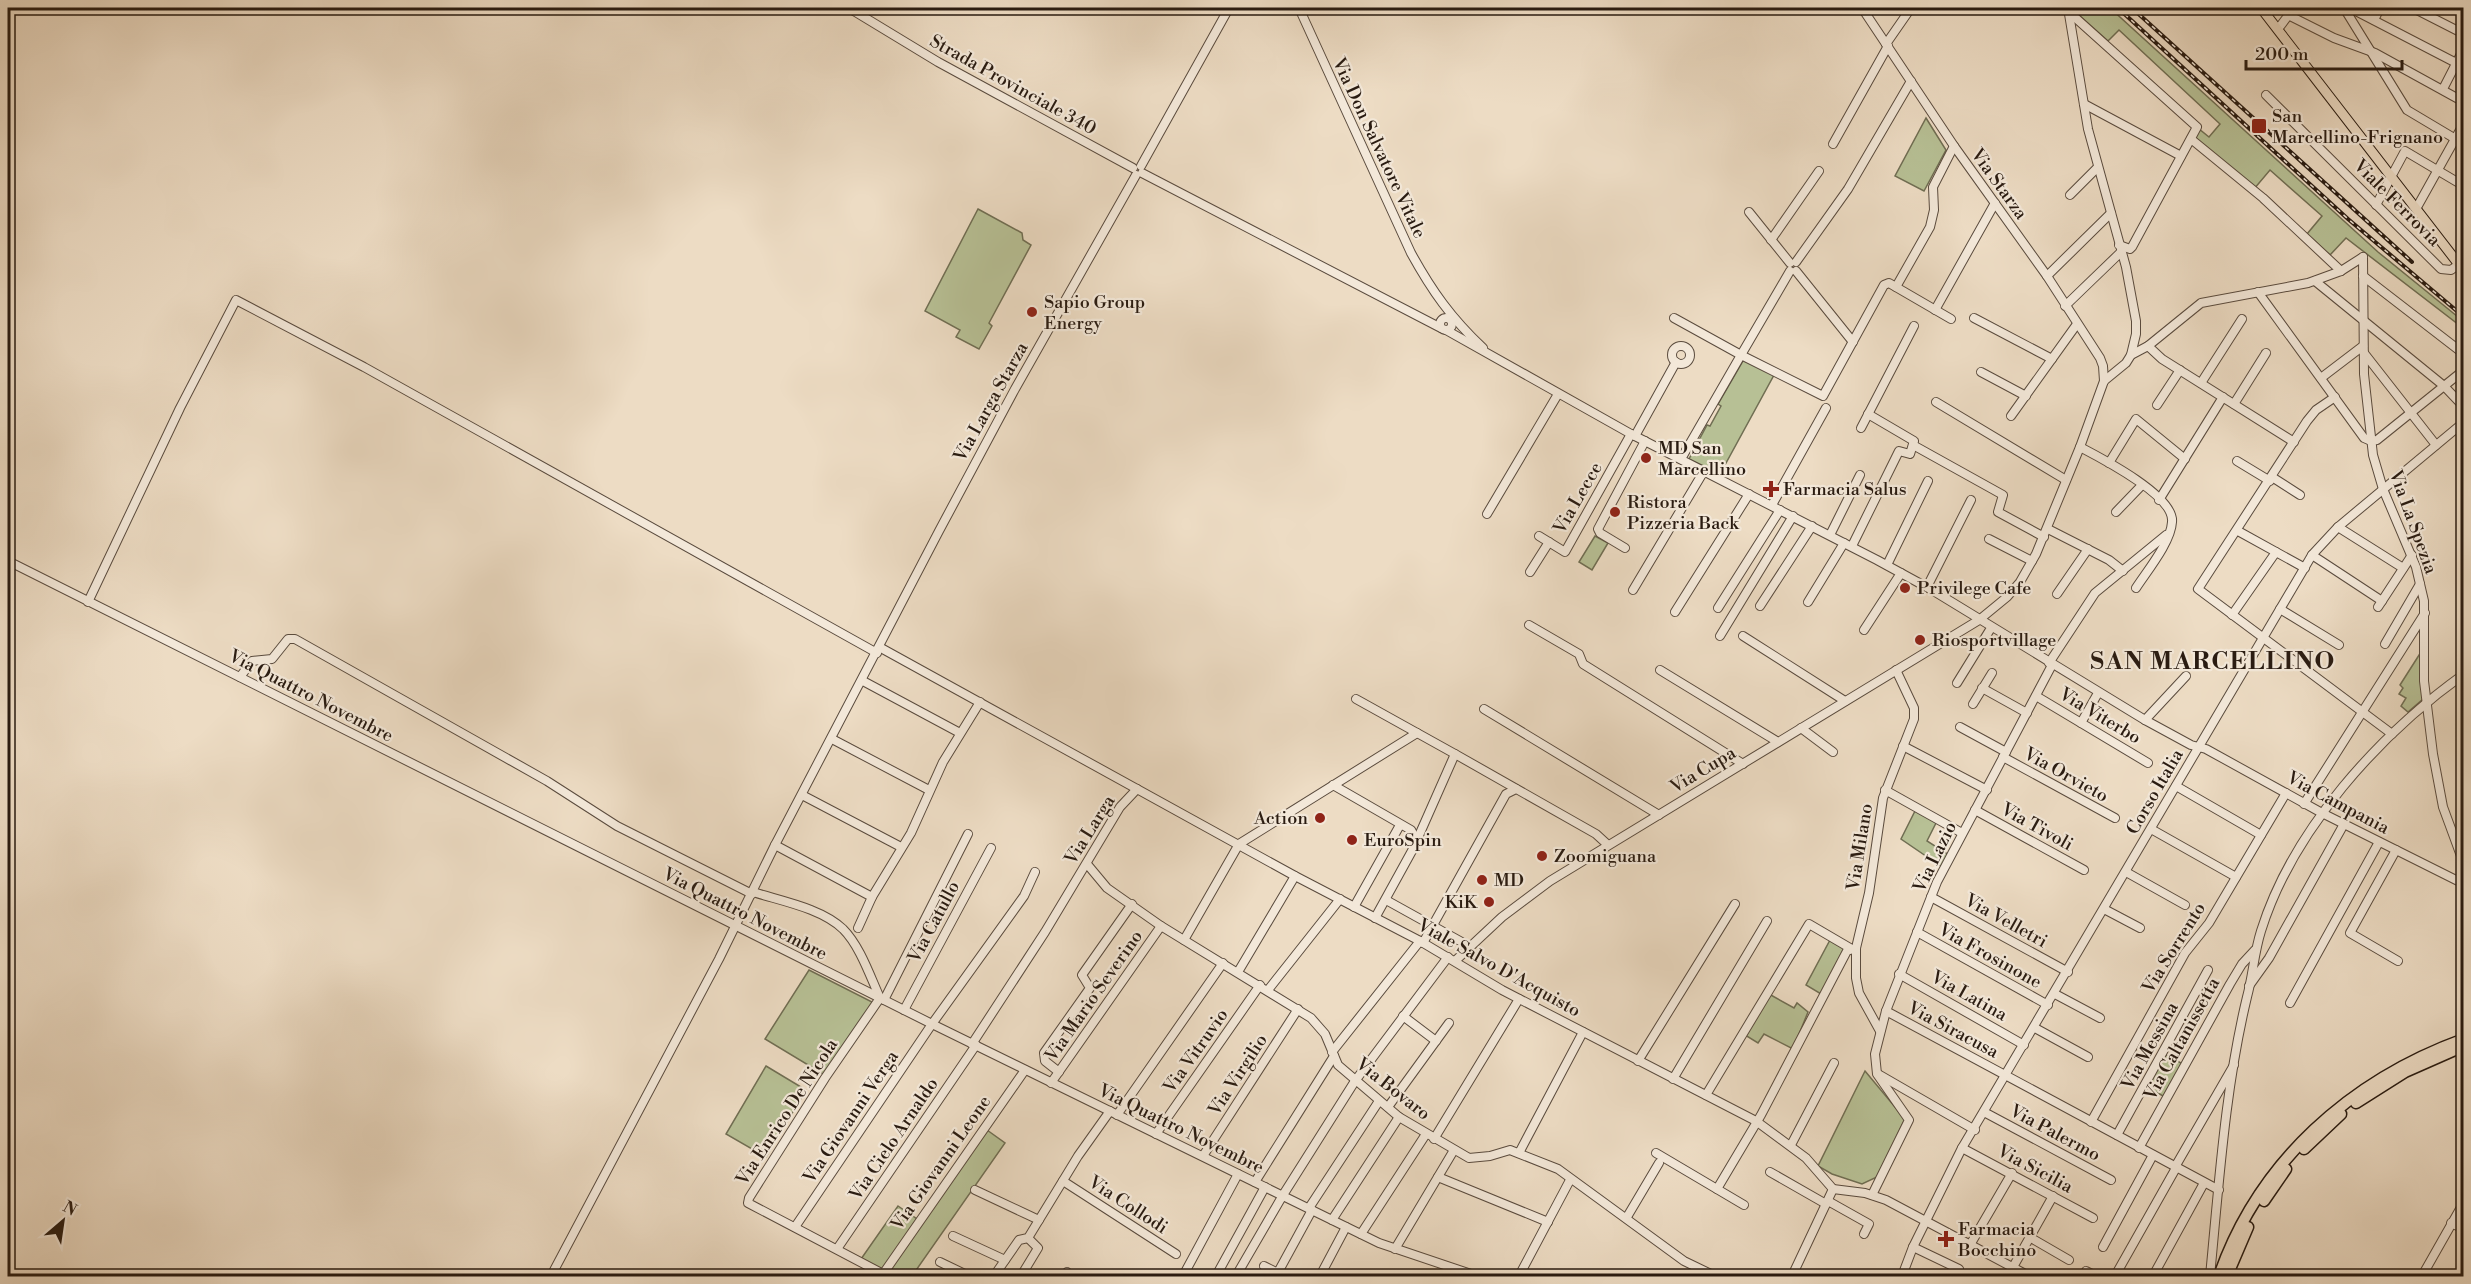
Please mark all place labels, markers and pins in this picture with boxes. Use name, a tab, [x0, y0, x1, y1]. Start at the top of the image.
place label: San Marcellino-Frignano	[2272, 105, 2443, 149]
marker: San Marcellino-Frignano	[2250, 117, 2268, 135]
place label: Sapio Group Energy	[1044, 291, 1145, 335]
marker: Sapio Group Energy	[1025, 305, 1039, 319]
place label: MD San Marcellino	[1658, 437, 1746, 481]
marker: MD San Marcellino	[1639, 451, 1653, 465]
place label: Farmacia Salus	[1783, 478, 1907, 501]
marker: Farmacia Salus	[1764, 482, 1778, 496]
place label: Ristora Pizzeria Back	[1627, 491, 1740, 535]
marker: Ristora Pizzeria Back	[1608, 505, 1622, 519]
place label: Privilege Cafe	[1917, 577, 2031, 600]
marker: Privilege Cafe	[1898, 581, 1912, 595]
place label: Riosportvillage	[1932, 629, 2056, 652]
marker: Riosportvillage	[1913, 633, 1927, 647]
place label: Action	[1253, 807, 1308, 830]
marker: Action	[1313, 811, 1327, 825]
place label: EuroSpin	[1364, 829, 1442, 852]
marker: EuroSpin	[1345, 833, 1359, 847]
place label: Zoomiguana	[1554, 845, 1657, 868]
marker: Zoomiguana	[1535, 849, 1549, 863]
place label: MD	[1494, 869, 1524, 892]
marker: MD	[1475, 873, 1489, 887]
place label: KiK	[1445, 891, 1479, 914]
marker: KiK	[1482, 895, 1496, 909]
place label: Farmacia Bocchino	[1957, 1218, 2036, 1262]
marker: Farmacia Bocchino	[1939, 1232, 1953, 1246]

